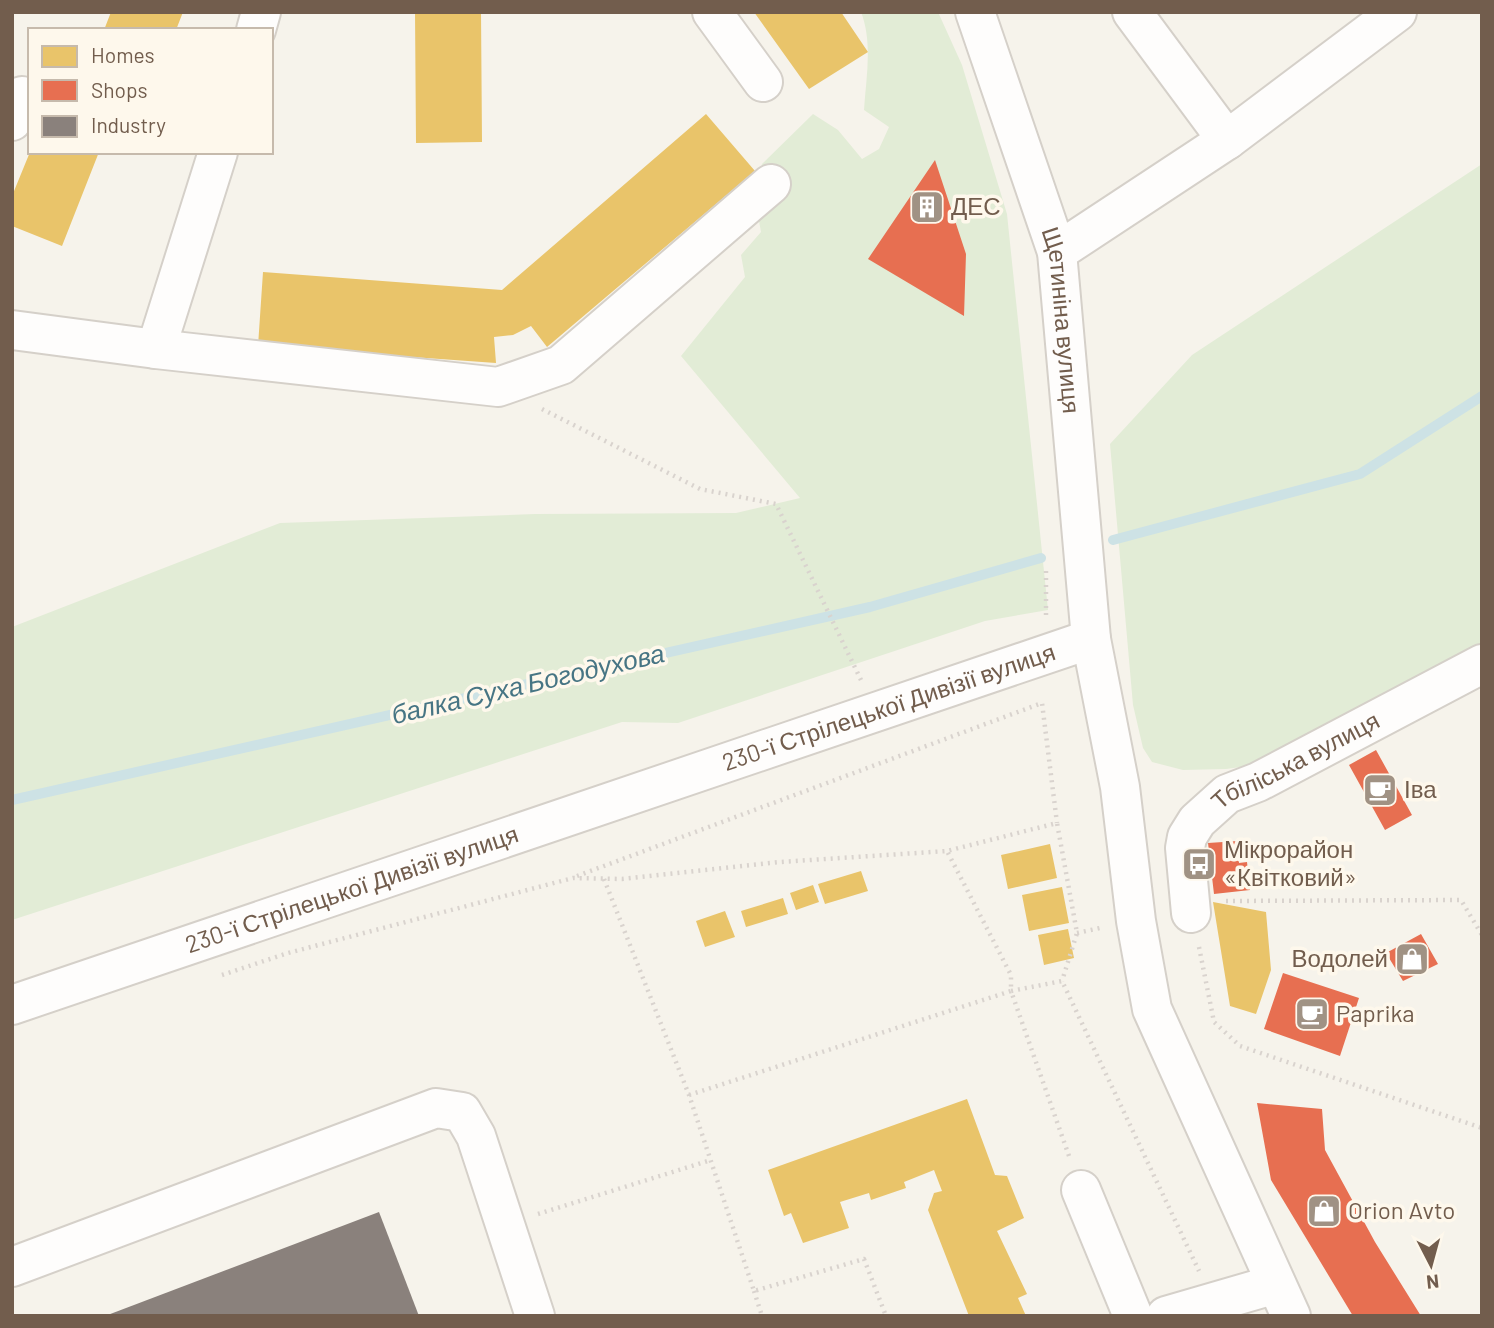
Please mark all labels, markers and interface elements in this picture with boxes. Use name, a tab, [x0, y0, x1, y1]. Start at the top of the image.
legend	[28, 28, 273, 154]
text: Homes	[91, 42, 155, 67]
text: Shops	[91, 77, 148, 102]
text: Industry	[91, 112, 166, 137]
building icon: ДЕС	[908, 188, 946, 226]
place label: ДЕС	[951, 191, 1001, 220]
street label: Щетиніна вулиця	[1037, 223, 1087, 415]
water label: балка Суха Богодухова	[388, 636, 667, 729]
street label: 230-ї Стрілецької Дивізії вулиця	[718, 636, 1059, 776]
street label: Тбіліська вулиця	[1204, 705, 1384, 814]
cafe icon: Іва	[1361, 771, 1399, 809]
place label: Іва	[1404, 774, 1437, 803]
street label: 230-ї Стрілецької Дивізії вулиця	[181, 818, 522, 958]
place label: Мікрорайон «Квітковий»	[1224, 834, 1357, 891]
bus stop icon: Мікрорайон «Квітковий»	[1180, 845, 1218, 883]
shop icon: Водолей	[1393, 940, 1431, 978]
place label: Водолей	[1292, 943, 1388, 972]
cafe icon: Paprika	[1293, 995, 1331, 1033]
place label: Paprika	[1336, 998, 1415, 1027]
shop icon: Orion Avto	[1305, 1192, 1343, 1230]
place label: Orion Avto	[1348, 1195, 1455, 1224]
north arrow	[1396, 1230, 1466, 1300]
text: N	[1425, 1270, 1440, 1295]

